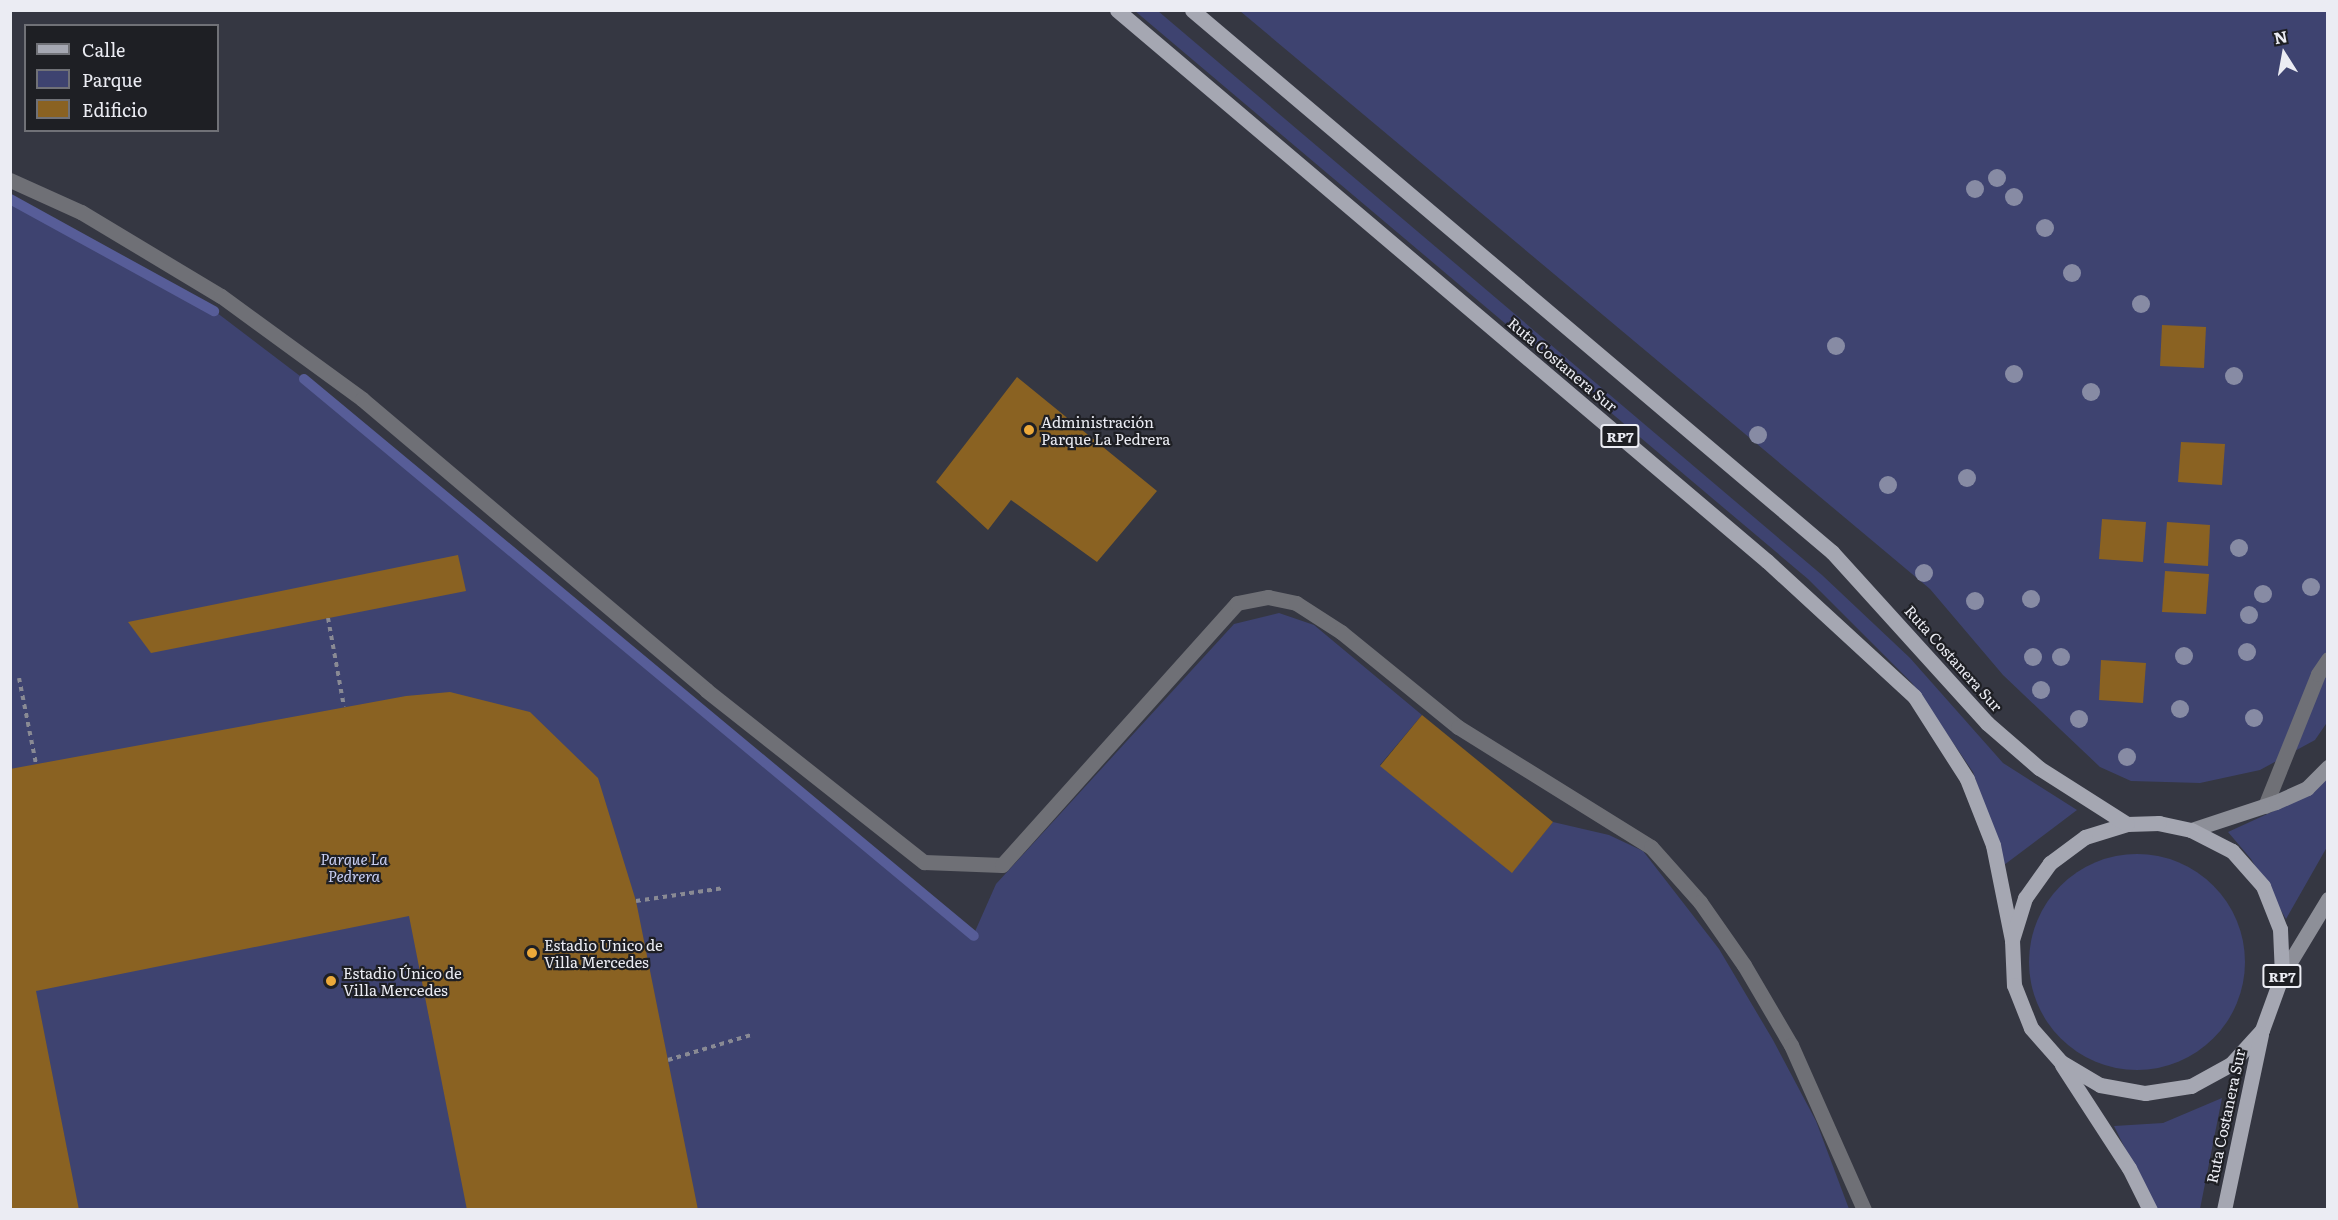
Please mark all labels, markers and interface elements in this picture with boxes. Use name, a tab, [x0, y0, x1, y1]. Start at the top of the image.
text: N	[2272, 23, 2289, 49]
legend	[24, 24, 219, 132]
north arrow	[2254, 24, 2314, 84]
text: Calle	[82, 36, 125, 63]
text: Parque	[82, 66, 142, 93]
text: Edificio	[82, 96, 148, 123]
street label: Ruta Costanera Sur	[1505, 313, 1621, 415]
place label: Administración Parque La Pedrera	[1041, 412, 1170, 447]
marker: Administración Parque La Pedrera	[1022, 423, 1036, 437]
road number: RP7	[1599, 425, 1641, 447]
street label: Ruta Costanera Sur	[1902, 601, 2006, 715]
park label: Parque La Pedrera	[320, 849, 388, 884]
place label: Estadio Unico de Villa Mercedes	[544, 935, 663, 970]
marker: Estadio Unico de Villa Mercedes	[525, 946, 539, 960]
place label: Estadio Único de Villa Mercedes	[343, 963, 462, 998]
road number: RP7	[2261, 965, 2303, 987]
marker: Estadio Único de Villa Mercedes	[324, 974, 338, 988]
street label: Ruta Costanera Sur	[2202, 1047, 2248, 1185]

